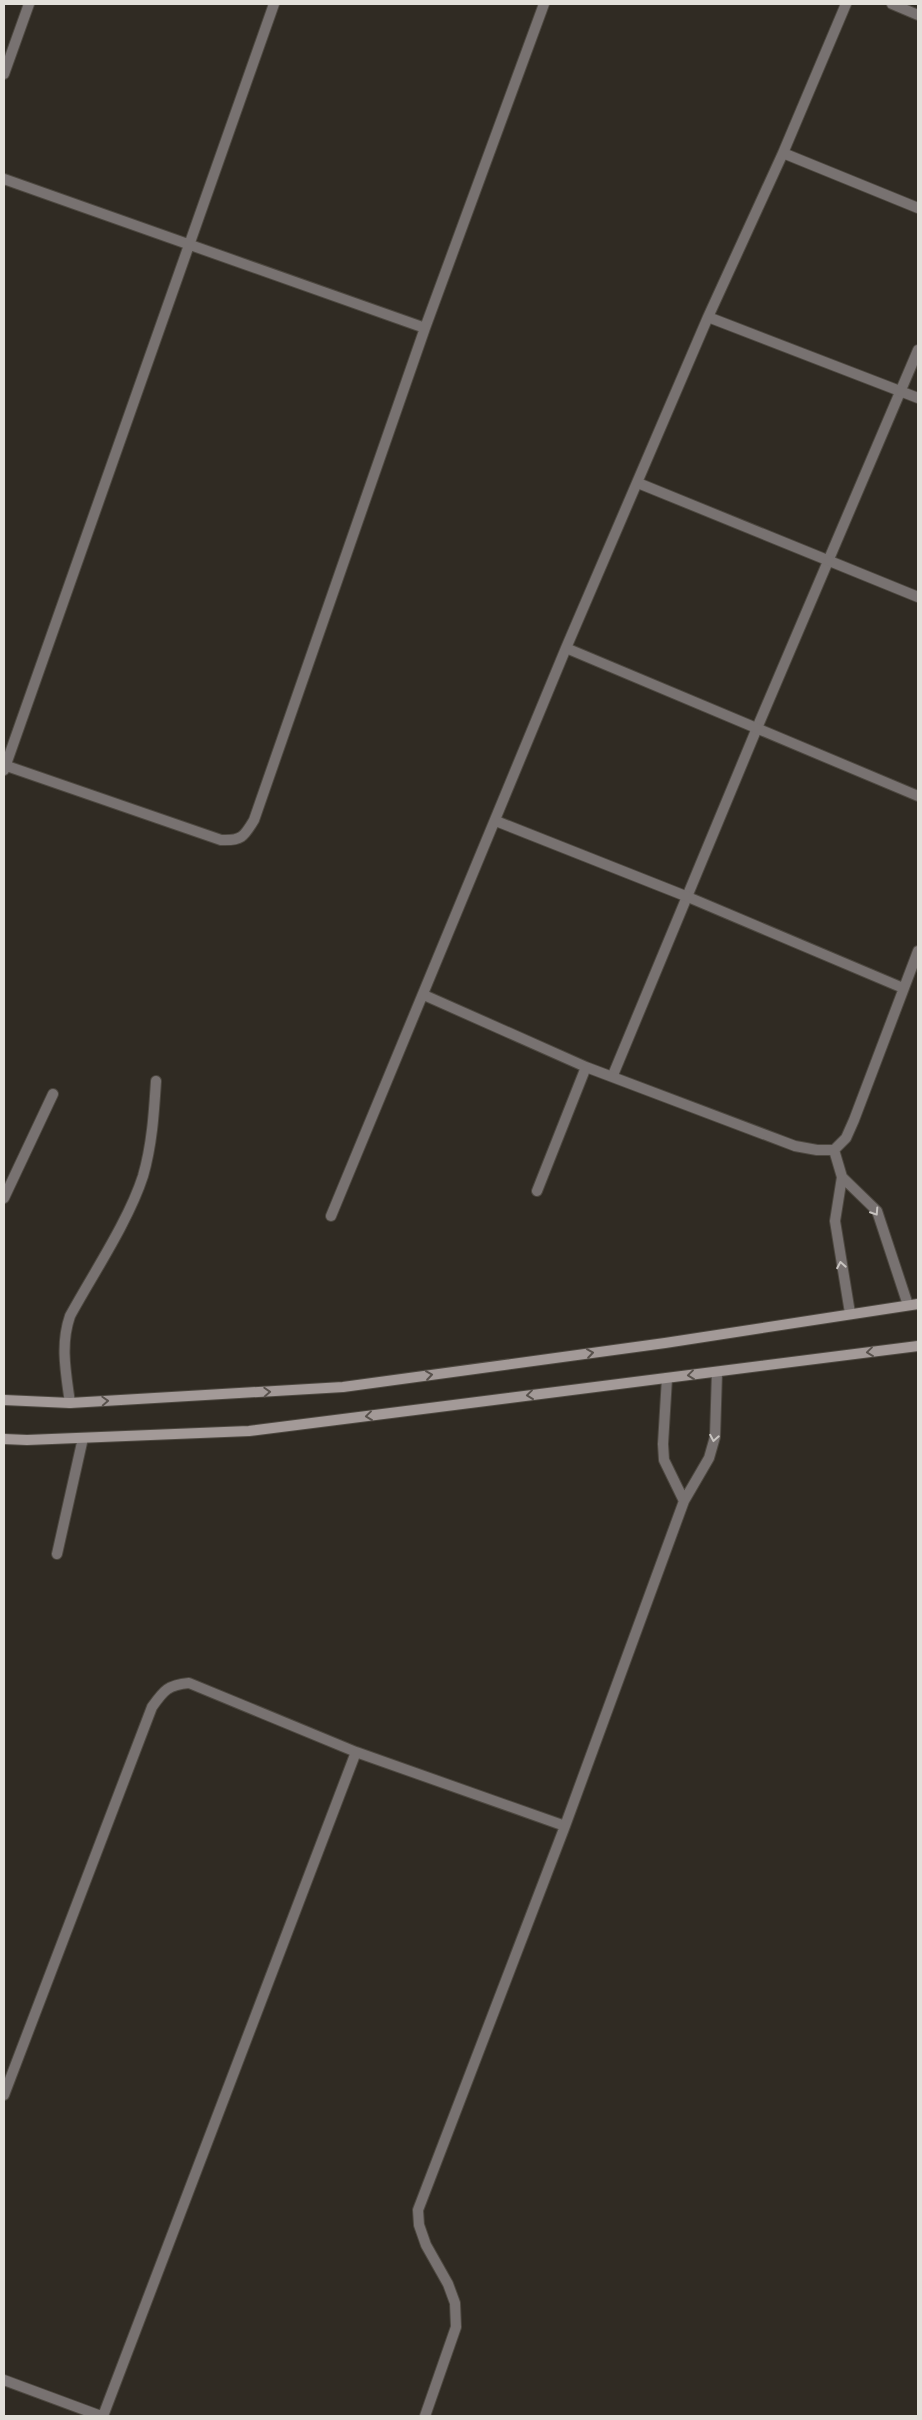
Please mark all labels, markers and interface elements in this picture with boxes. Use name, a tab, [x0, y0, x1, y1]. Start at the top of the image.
one-way arrow	[869, 1207, 879, 1216]
one-way arrow	[837, 1261, 847, 1270]
one-way arrow	[866, 1347, 874, 1357]
one-way arrow	[586, 1348, 594, 1359]
one-way arrow	[687, 1369, 695, 1380]
one-way arrow	[425, 1370, 433, 1381]
one-way arrow	[263, 1386, 271, 1397]
one-way arrow	[526, 1389, 534, 1400]
one-way arrow	[101, 1396, 109, 1407]
one-way arrow	[365, 1410, 373, 1421]
one-way arrow	[710, 1433, 720, 1442]

